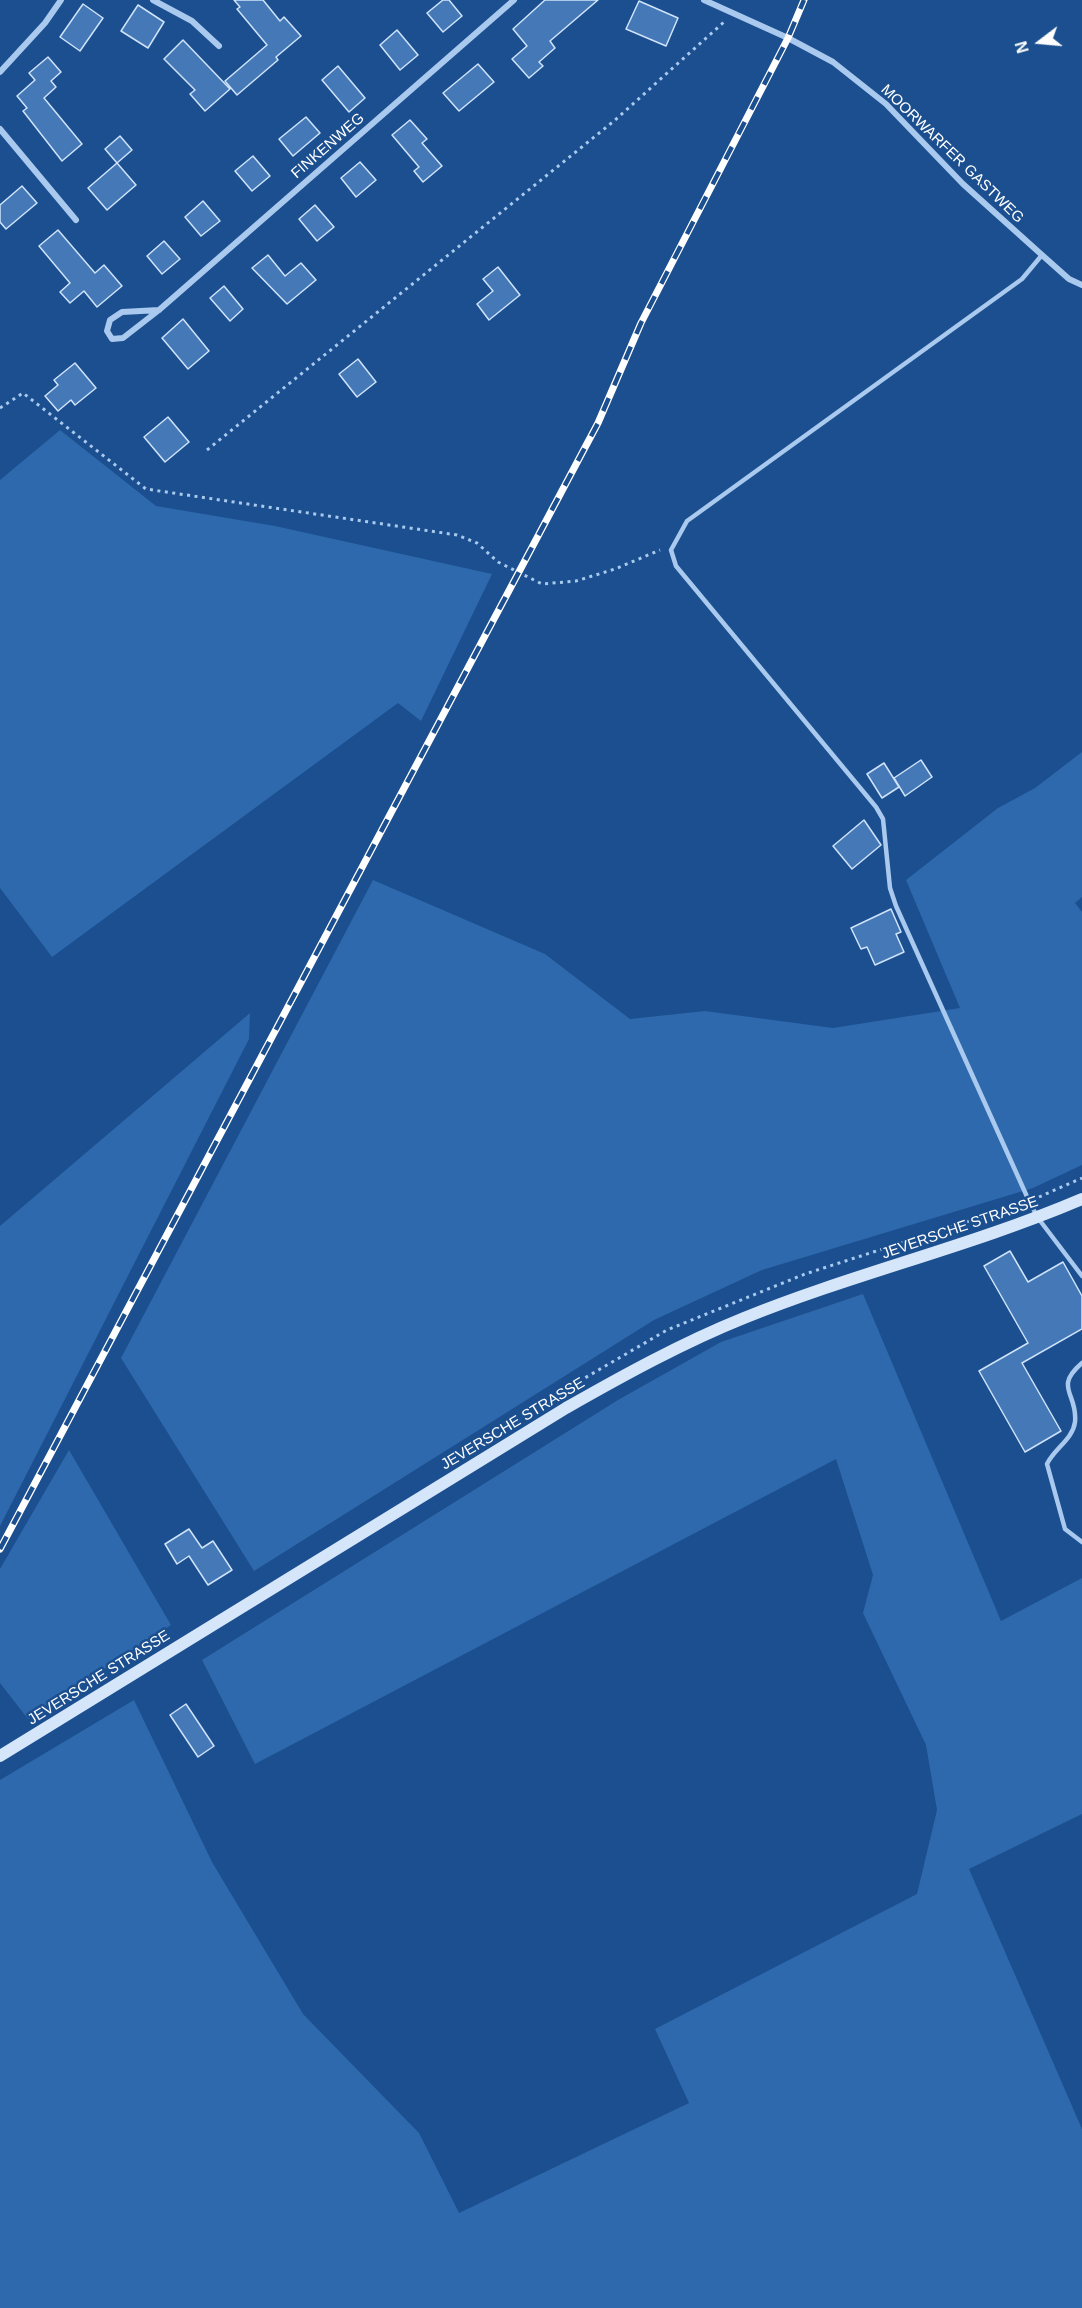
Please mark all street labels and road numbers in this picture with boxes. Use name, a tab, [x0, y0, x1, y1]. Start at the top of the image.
street label: MOORWARFER GASTWEG	[877, 81, 1027, 227]
street label: FINKENWEG	[288, 109, 368, 183]
street label: JEVERSCHE STRASSE	[879, 1193, 1041, 1263]
street label: JEVERSCHE STRASSE	[438, 1374, 588, 1474]
street label: JEVERSCHE STRASSE	[25, 1627, 173, 1729]

